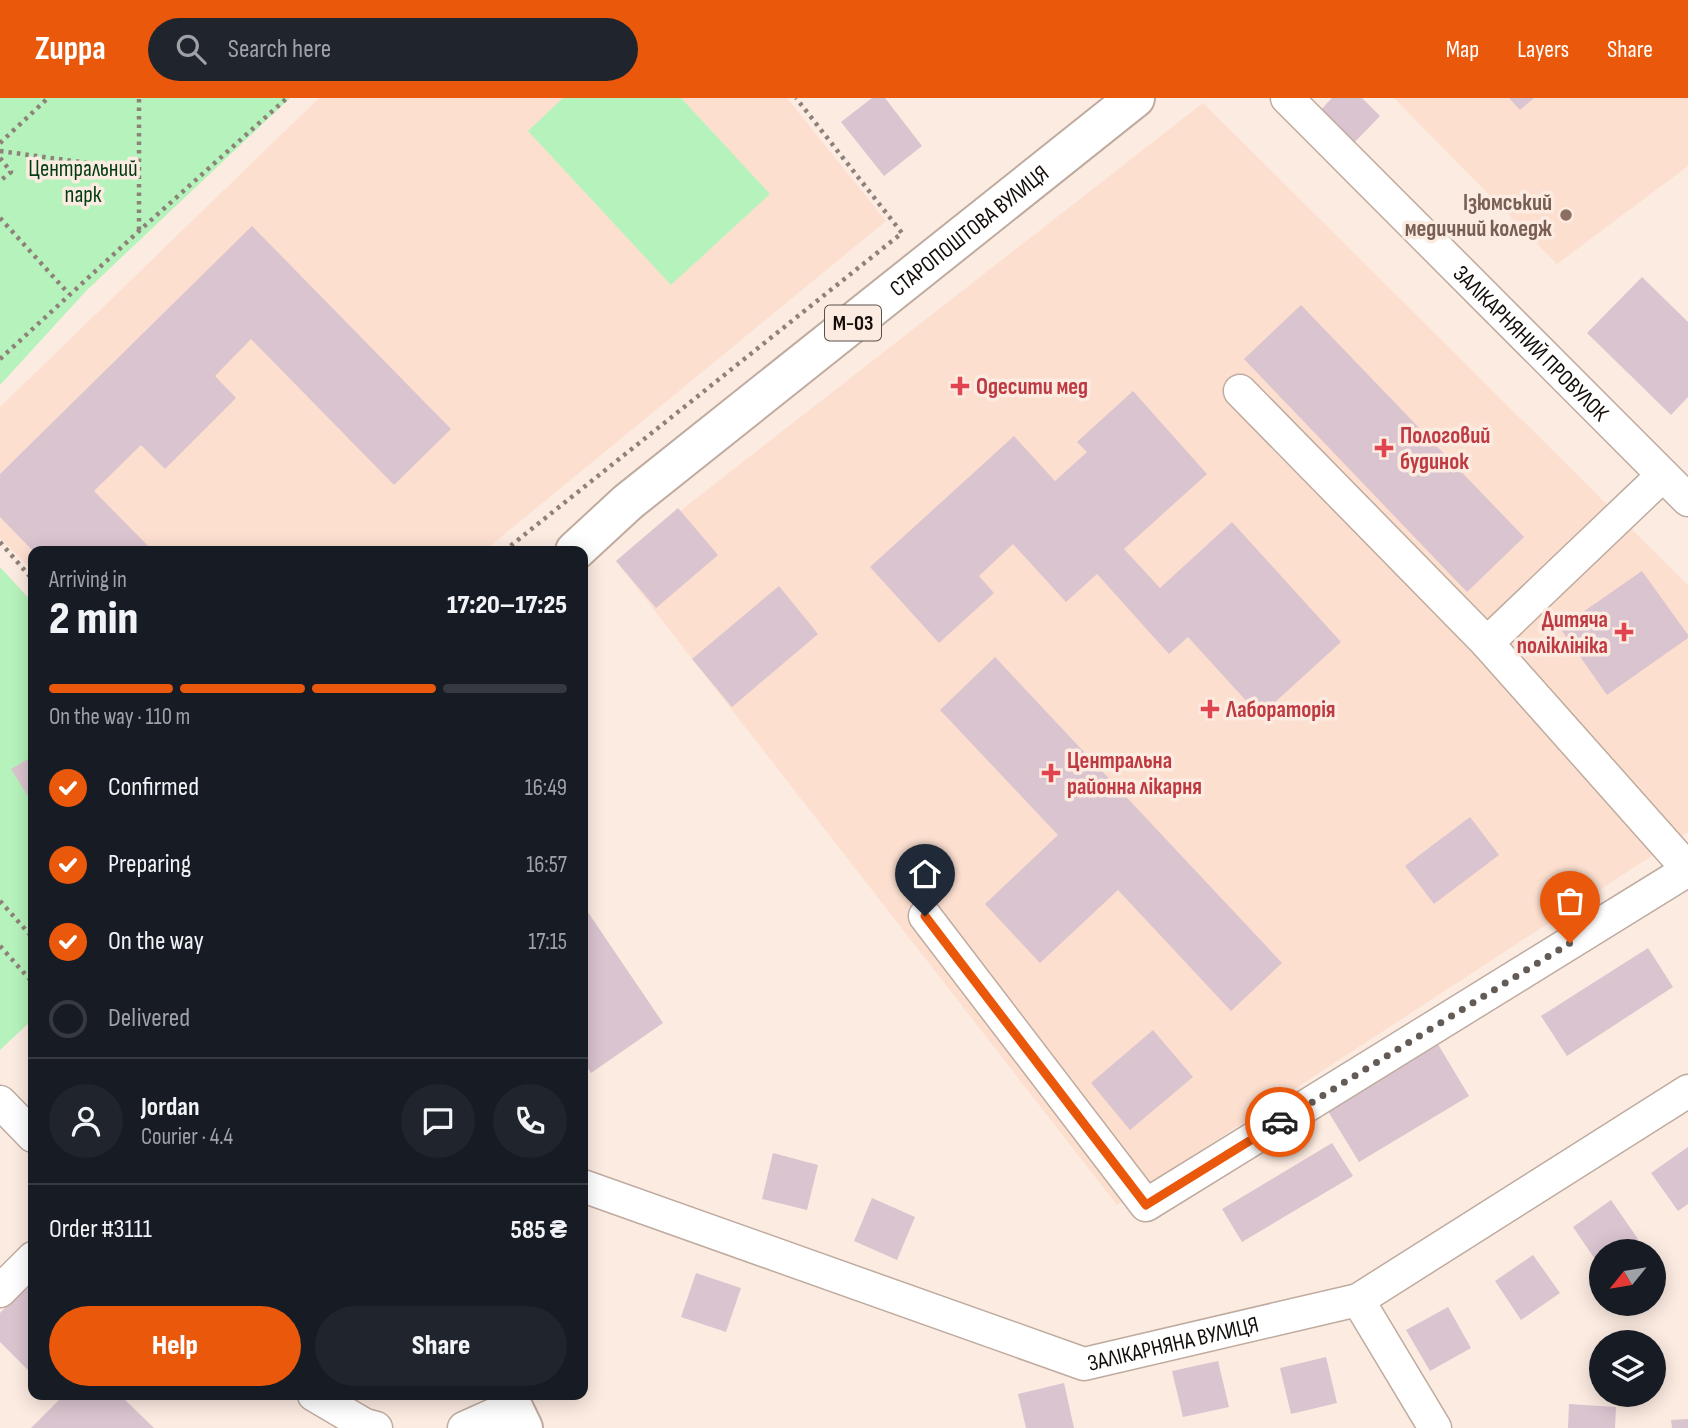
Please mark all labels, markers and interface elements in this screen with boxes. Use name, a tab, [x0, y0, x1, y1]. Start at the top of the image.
search box	[148, 18, 638, 81]
text: Zuppa	[35, 29, 106, 69]
icon: search	[172, 30, 210, 68]
text: Search here	[228, 34, 331, 65]
text: Map	[1446, 35, 1479, 64]
text: Layers	[1517, 35, 1569, 64]
text: Share	[1607, 35, 1653, 64]
park label: Центральний парк	[28, 155, 138, 209]
street label: СТАРОПОШТОВА ВУЛИЦЯ	[884, 159, 1055, 303]
place label: Ізюмський медичний коледж	[1405, 189, 1552, 243]
marker: Ізюмський медичний коледж	[1558, 207, 1574, 223]
street label: ЗАЛІКАРНЯНИЙ ПРОВУЛОК	[1447, 260, 1615, 428]
road number: М-03	[825, 306, 881, 341]
place label: Одесити мед	[976, 373, 1088, 401]
marker: Одесити мед	[950, 376, 970, 396]
place label: Пологовий будинок	[1400, 422, 1490, 476]
marker: Пологовий будинок	[1374, 438, 1394, 458]
text: Arriving in	[49, 566, 127, 594]
text: 17:20–17:25	[447, 590, 567, 621]
text: 2 min	[49, 592, 138, 647]
place label: Дитяча поліклініка	[1517, 606, 1608, 660]
marker: Дитяча поліклініка	[1614, 622, 1634, 642]
place label: Лабораторія	[1225, 696, 1336, 724]
marker: Лабораторія	[1200, 699, 1220, 719]
text: On the way · 110 m	[49, 703, 190, 731]
place label: Центральна районна лікарня	[1067, 747, 1202, 801]
marker: Центральна районна лікарня	[1041, 763, 1061, 783]
icon: check	[49, 769, 87, 807]
text: Confirmed	[108, 772, 199, 803]
text: 16:49	[525, 774, 567, 802]
pin	[895, 844, 955, 916]
icon: check	[49, 846, 87, 884]
text: Preparing	[108, 849, 191, 880]
text: 16:57	[526, 851, 567, 879]
icon: home	[906, 855, 944, 893]
pin	[1540, 871, 1600, 943]
icon: bag	[1551, 882, 1589, 920]
icon: check	[49, 923, 87, 961]
text: On the way	[108, 926, 204, 957]
text: 17:15	[528, 928, 567, 956]
text: Delivered	[108, 1003, 190, 1034]
button: person	[49, 1084, 123, 1158]
button: chat	[401, 1084, 475, 1158]
button: phone	[493, 1084, 567, 1158]
courier	[1245, 1087, 1315, 1157]
text: Jordan	[141, 1092, 199, 1123]
icon: car	[1261, 1103, 1299, 1141]
text: Courier · 4.4	[141, 1123, 233, 1151]
text: Order #3111	[49, 1214, 152, 1245]
text: 585 ₴	[510, 1215, 567, 1246]
north arrow	[1589, 1239, 1666, 1316]
map controls	[1589, 1239, 1666, 1407]
button: Help	[49, 1306, 301, 1386]
button: Share	[315, 1306, 567, 1386]
street label: ЗАЛІКАРНЯНА ВУЛИЦЯ	[1085, 1311, 1261, 1378]
button: layers	[1589, 1330, 1666, 1407]

